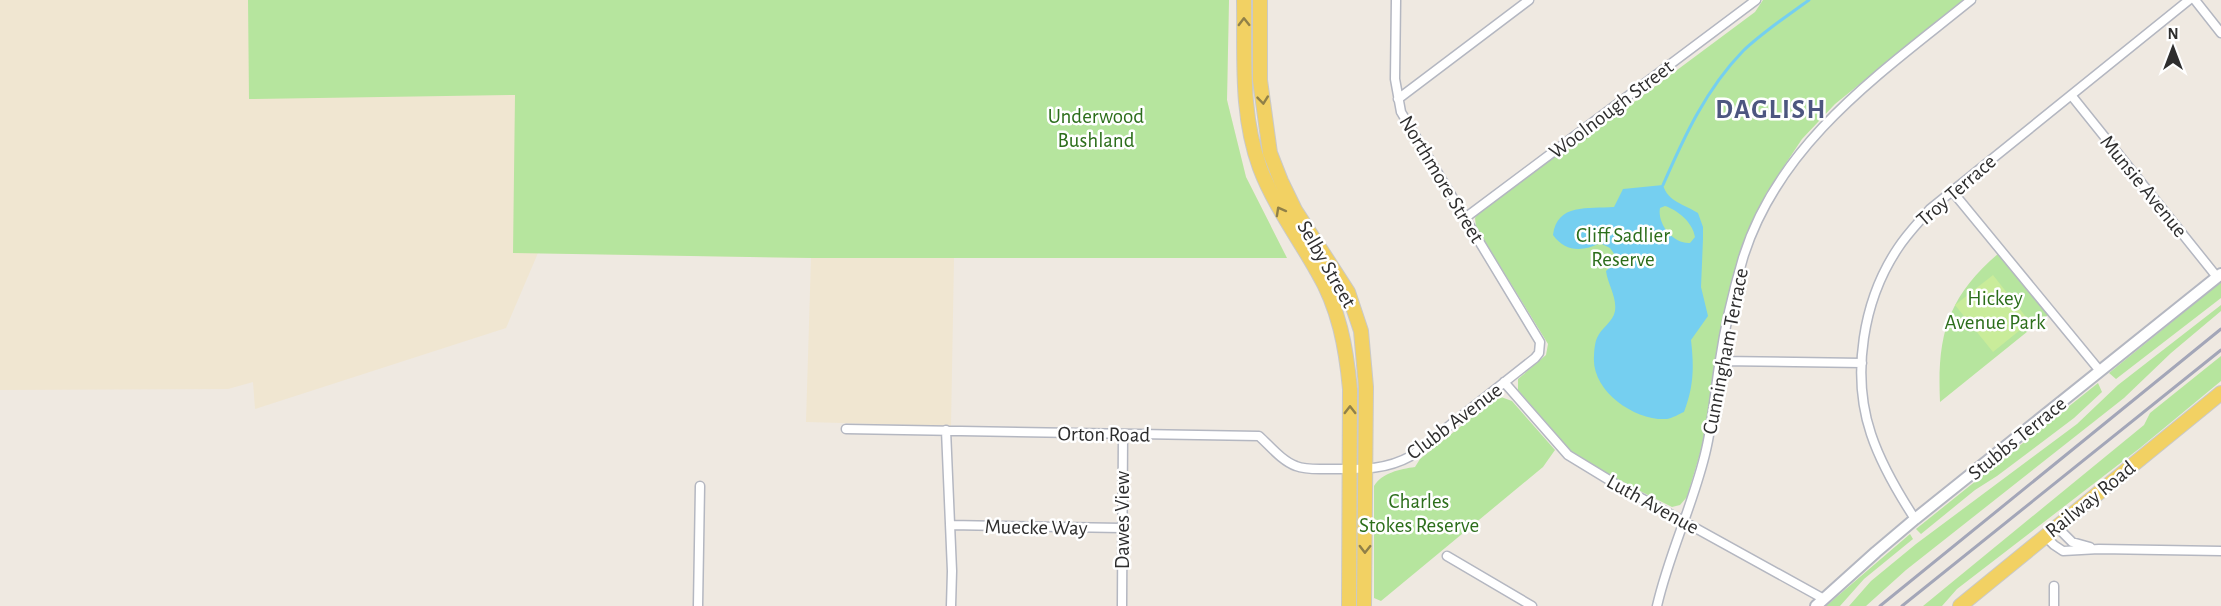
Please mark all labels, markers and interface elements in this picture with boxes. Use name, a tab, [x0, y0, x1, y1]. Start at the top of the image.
one-way arrow	[1238, 18, 1250, 27]
north arrow	[2143, 18, 2203, 78]
text: N	[2167, 26, 2179, 42]
street label: Woolnough Street	[1545, 56, 1678, 163]
one-way arrow	[1256, 96, 1268, 105]
district label: DAGLISH	[1715, 96, 1827, 123]
park label: Underwood Bushland	[1048, 106, 1144, 151]
street label: Northmore Street	[1395, 112, 1488, 247]
street label: Munsie Avenue	[2096, 131, 2191, 241]
street label: Troy Terrace	[1913, 150, 2000, 230]
one-way arrow	[1276, 206, 1287, 217]
street label: Selby Street	[1293, 217, 1360, 312]
park label: Cliff Sadlier Reserve	[1576, 225, 1670, 270]
street label: Cunningham Terrace	[1699, 266, 1752, 436]
park label: Hickey Avenue Park	[1945, 288, 2046, 333]
street label: Clubb Avenue	[1403, 379, 1506, 464]
street label: Stubbs Terrace	[1964, 393, 2070, 484]
one-way arrow	[1344, 406, 1356, 415]
street label: Orton Road	[1057, 423, 1151, 446]
street label: Railway Road	[2041, 457, 2139, 542]
street label: Dawes View	[1112, 471, 1133, 569]
street label: Luth Avenue	[1603, 471, 1702, 538]
park label: Charles Stokes Reserve	[1359, 491, 1479, 536]
street label: Muecke Way	[984, 516, 1088, 539]
one-way arrow	[1359, 544, 1371, 553]

